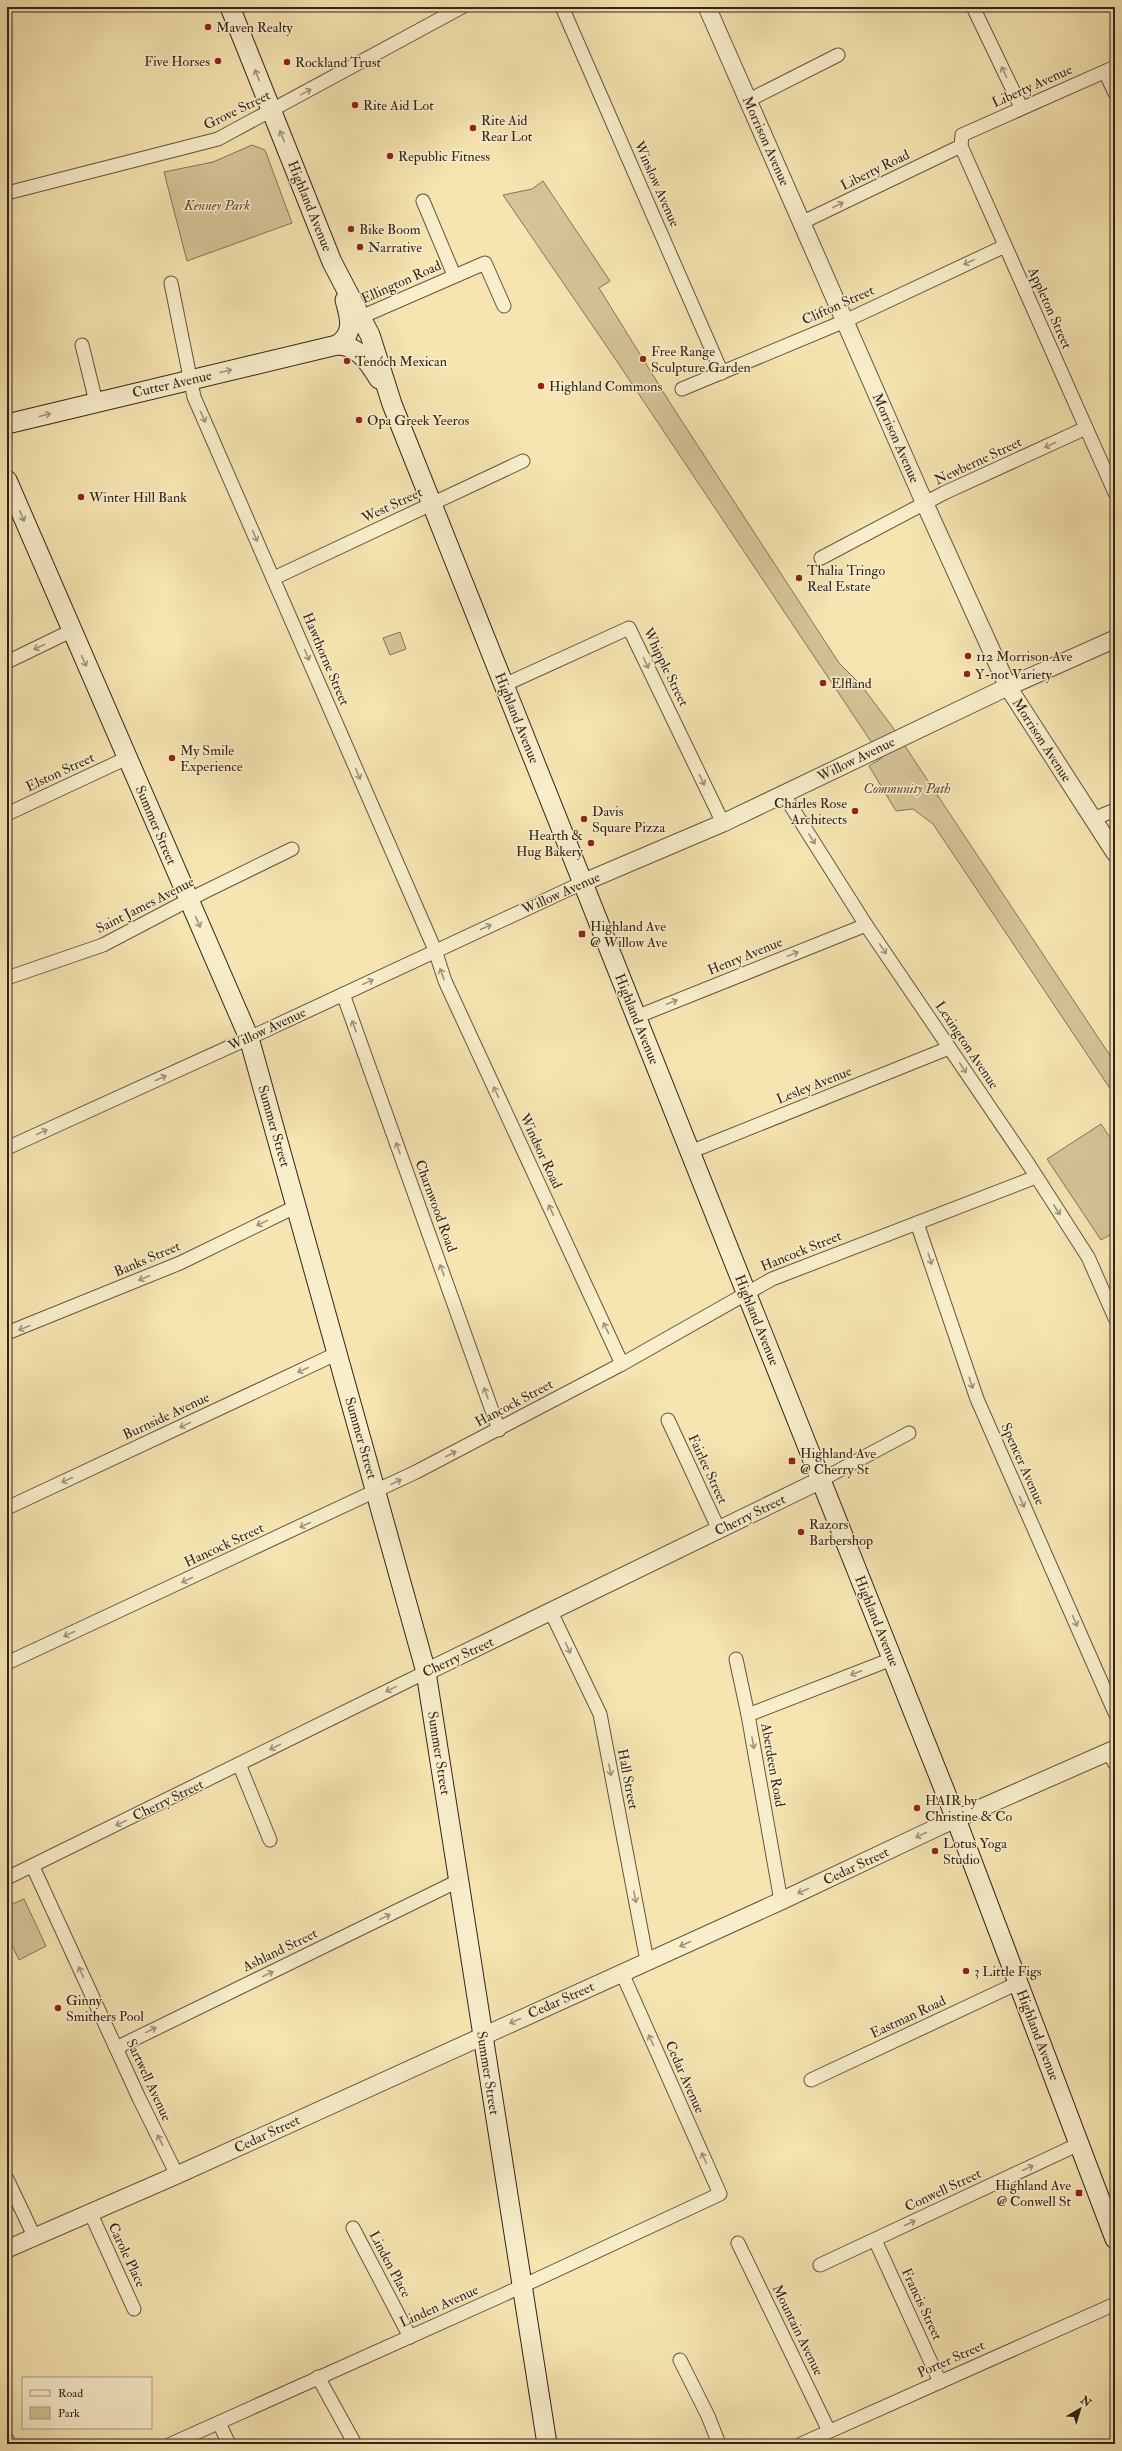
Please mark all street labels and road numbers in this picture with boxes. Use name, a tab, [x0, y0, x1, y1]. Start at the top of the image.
street label: Liberty Avenue	[989, 61, 1075, 112]
street label: Grove Street	[201, 86, 273, 133]
street label: Morrison Avenue	[739, 93, 793, 189]
street label: Winslow Avenue	[630, 137, 684, 230]
street label: Liberty Road	[838, 146, 913, 195]
street label: Highland Avenue	[284, 158, 336, 254]
street label: Ellington Road	[358, 257, 444, 307]
street label: Appleton Street	[1023, 264, 1076, 352]
street label: Clifton Street	[799, 281, 877, 328]
street label: Cutter Avenue	[131, 367, 213, 401]
street label: Morrison Avenue	[869, 390, 923, 486]
street label: Newberne Street	[932, 433, 1025, 489]
street label: West Street	[358, 483, 425, 527]
street label: Hawthorne Street	[299, 610, 353, 708]
street label: Whipple Street	[638, 624, 693, 710]
street label: Highland Avenue	[491, 670, 543, 766]
street label: Morrison Avenue	[1009, 695, 1075, 785]
street label: Willow Avenue	[814, 733, 898, 785]
street label: Elston Street	[23, 749, 97, 795]
street label: Summer Street	[132, 783, 180, 868]
street label: Willow Avenue	[518, 868, 603, 918]
street label: Saint James Avenue	[93, 873, 197, 937]
street label: Henry Avenue	[705, 933, 785, 980]
street label: Highland Avenue	[611, 971, 663, 1067]
street label: Lexington Avenue	[931, 998, 1003, 1092]
street label: Willow Avenue	[225, 1004, 309, 1055]
street label: Lesley Avenue	[774, 1062, 855, 1109]
street label: Summer Street	[254, 1083, 294, 1169]
street label: Windsor Road	[516, 1110, 566, 1191]
street label: Charnwood Road	[411, 1158, 461, 1254]
street label: Hancock Street	[758, 1227, 844, 1275]
street label: Banks Street	[111, 1237, 183, 1281]
street label: Highland Avenue	[731, 1272, 783, 1368]
street label: Hancock Street	[472, 1375, 556, 1431]
street label: Burnside Avenue	[120, 1388, 212, 1443]
street label: Summer Street	[341, 1395, 381, 1481]
street label: Spencer Avenue	[996, 1420, 1049, 1508]
street label: Fairlee Street	[684, 1431, 732, 1507]
street label: Cherry Street	[712, 1490, 789, 1540]
street label: Hancock Street	[182, 1519, 267, 1571]
street label: Highland Avenue	[851, 1573, 903, 1669]
street label: Cherry Street	[420, 1633, 497, 1682]
street label: Summer Street	[424, 1710, 454, 1796]
street label: Aberdeen Road	[757, 1721, 789, 1808]
street label: Hall Street	[614, 1747, 642, 1811]
street label: Cherry Street	[130, 1775, 207, 1825]
street label: Cedar Street	[820, 1843, 892, 1889]
street label: Ashland Street	[239, 1924, 321, 1976]
street label: Cedar Street	[525, 1978, 597, 2022]
street label: Highland Avenue	[1013, 1987, 1063, 2083]
street label: Eastman Road	[868, 1992, 948, 2042]
street label: Summer Street	[473, 2030, 503, 2116]
street label: Sartwell Avenue	[123, 2036, 175, 2124]
street label: Cedar Avenue	[661, 2038, 709, 2116]
street label: Cedar Street	[231, 2111, 303, 2157]
street label: Conwell Street	[902, 2165, 984, 2215]
street label: Carole Place	[105, 2220, 149, 2290]
street label: Linden Place	[365, 2228, 415, 2300]
street label: Francis Street	[898, 2265, 946, 2343]
street label: Linden Avenue	[397, 2281, 481, 2331]
street label: Mountain Avenue	[769, 2282, 827, 2378]
street label: Porter Street	[915, 2336, 988, 2381]

